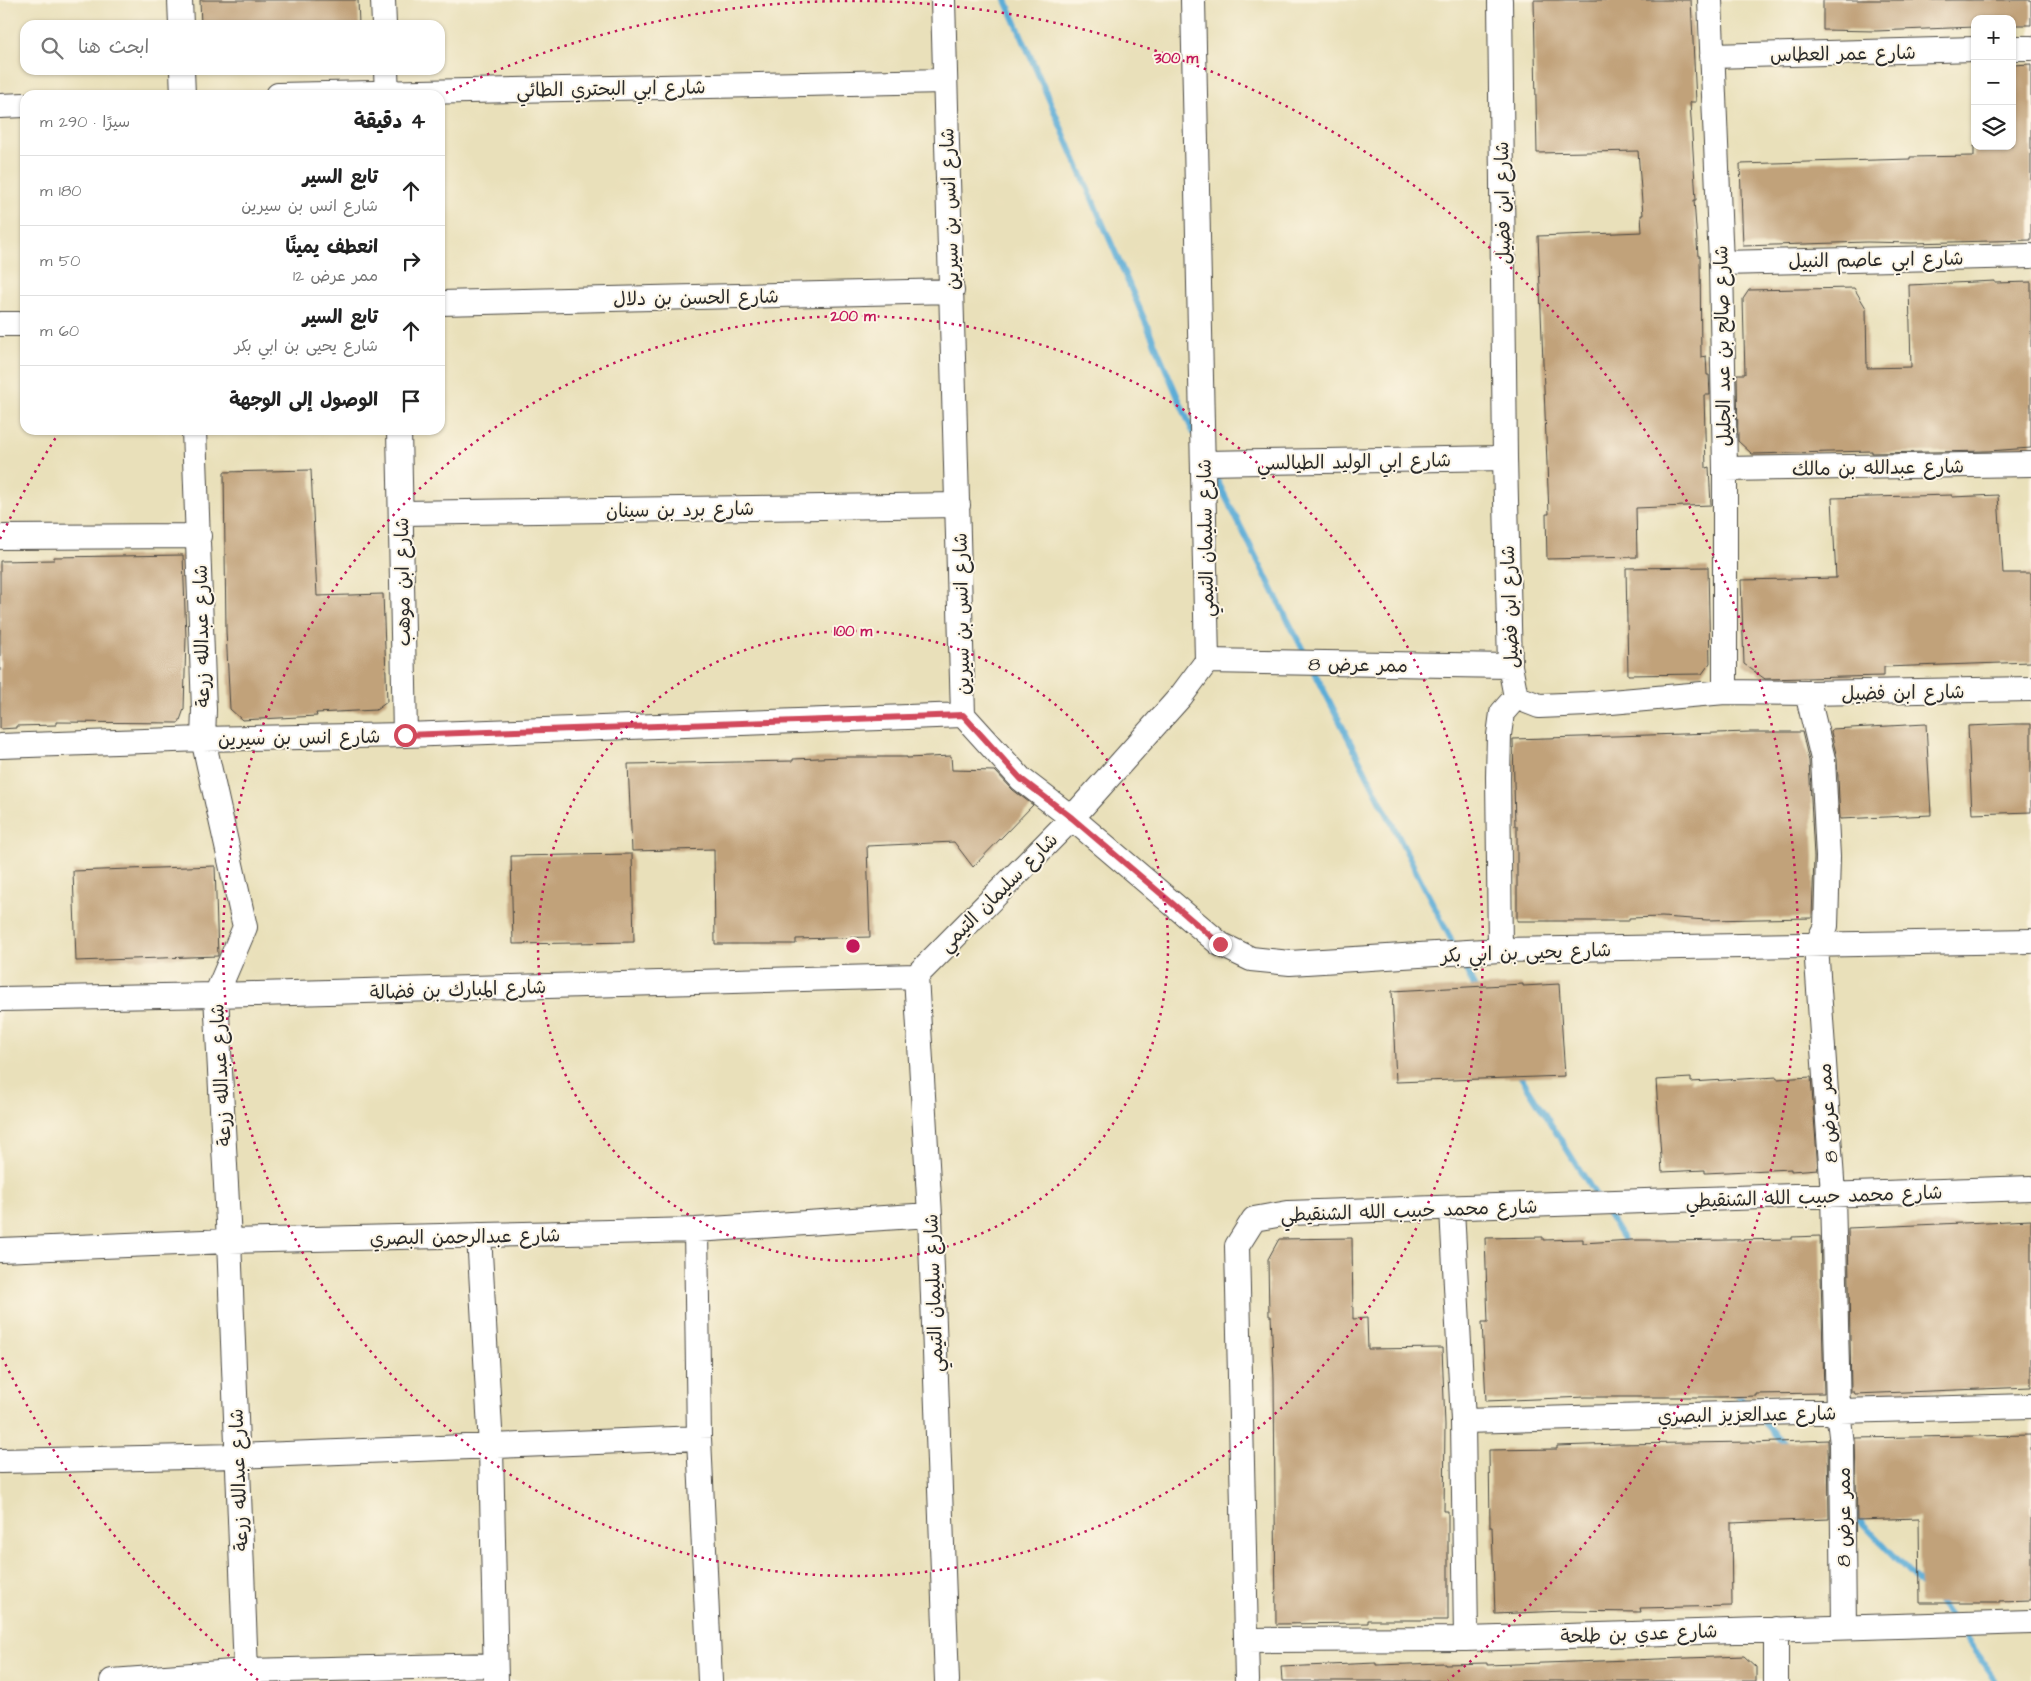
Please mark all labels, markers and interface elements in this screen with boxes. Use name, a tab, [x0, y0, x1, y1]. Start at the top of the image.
map controls	[1971, 15, 2016, 150]
button: +	[1971, 15, 2016, 60]
search box	[20, 20, 445, 75]
icon: search	[38, 34, 66, 62]
text: ابحث هنا	[78, 34, 149, 61]
street label: شارع عمر العطاس	[1770, 40, 1916, 69]
text: 300 m	[1153, 48, 1198, 69]
button: −	[1971, 60, 2016, 105]
street label: شارع ابي البحتري الطائي	[516, 74, 706, 107]
button: layers	[1971, 105, 2016, 150]
text: 4 دقيقة	[354, 107, 425, 136]
text: سيرًا · 290 m	[40, 111, 130, 133]
street label: شارع انس بن سيرين	[934, 127, 967, 291]
street label: شارع ابن فضيل	[1489, 141, 1518, 265]
text: تابع السير	[303, 164, 378, 191]
icon: ahead	[397, 177, 425, 205]
text: 180 m	[40, 180, 81, 202]
text: شارع انس بن سيرين	[241, 195, 378, 217]
text: انعطف يمينًا	[286, 234, 378, 261]
street label: شارع صالح بن عبد الجليل	[1708, 245, 1739, 447]
street label: شارع ابي عاصم النبيل	[1788, 245, 1964, 278]
icon: right	[397, 247, 425, 275]
text: 50 m	[40, 250, 80, 272]
text: ممر عرض 12	[293, 265, 378, 287]
street label: شارع الحسن بن دلال	[613, 284, 779, 313]
text: تابع السير	[303, 304, 378, 331]
text: 200 m	[829, 306, 876, 327]
icon: ahead	[397, 317, 425, 345]
text: 60 m	[40, 320, 79, 342]
text: شارع يحيى بن ابي بكر	[235, 335, 378, 357]
text: الوصول إلى الوجهة	[229, 387, 378, 414]
icon: arrive	[397, 387, 425, 415]
street label: شارع ابي الوليد الطيالسي	[1257, 447, 1451, 480]
street label: شارع عبدالله بن مالك	[1792, 453, 1964, 484]
street label: شارع سليمان التيمي	[1192, 459, 1223, 617]
street label: شارع برد بن سينان	[606, 496, 754, 525]
street label: شارع ابن موهب	[389, 517, 418, 647]
street label: شارع انس بن سيرين	[948, 533, 977, 695]
street label: شارع ابن فضيل	[1495, 545, 1526, 669]
street label: شارع عبدالله زرعة	[188, 564, 217, 708]
text: 100 m	[834, 621, 873, 642]
street label: ممر عرض 8	[1308, 651, 1408, 680]
street label: شارع ابن فضيل	[1841, 679, 1965, 708]
street label: شارع انس بن سيرين	[218, 724, 380, 753]
route start	[394, 724, 417, 747]
street label: شارع سليمان التيمي	[934, 828, 1066, 960]
route end	[1209, 933, 1232, 956]
centre of rings	[844, 937, 862, 955]
street label: شارع يحيى بن ابي بكر	[1438, 937, 1612, 972]
street label: شارع المبارك بن فضالة	[369, 974, 547, 1007]
street label: شارع عبدالله زرعة	[204, 1003, 239, 1147]
street label: ممر عرض 8	[1812, 1062, 1845, 1164]
street label: شارع محمد حبيب الله الشنقيطي	[1685, 1180, 1943, 1217]
street label: شارع محمد حبيب الله الشنقيطي	[1280, 1194, 1538, 1231]
street label: شارع سليمان التيمي	[918, 1213, 953, 1373]
street label: شارع عبدالرحمن البصري	[370, 1222, 561, 1253]
street label: شارع عبدالعزيز البصري	[1657, 1400, 1837, 1431]
street label: شارع عبدالله زرعة	[224, 1408, 255, 1552]
street label: ممر عرض 8	[1831, 1467, 1858, 1567]
street label: شارع عدي بن طلحة	[1560, 1618, 1718, 1651]

